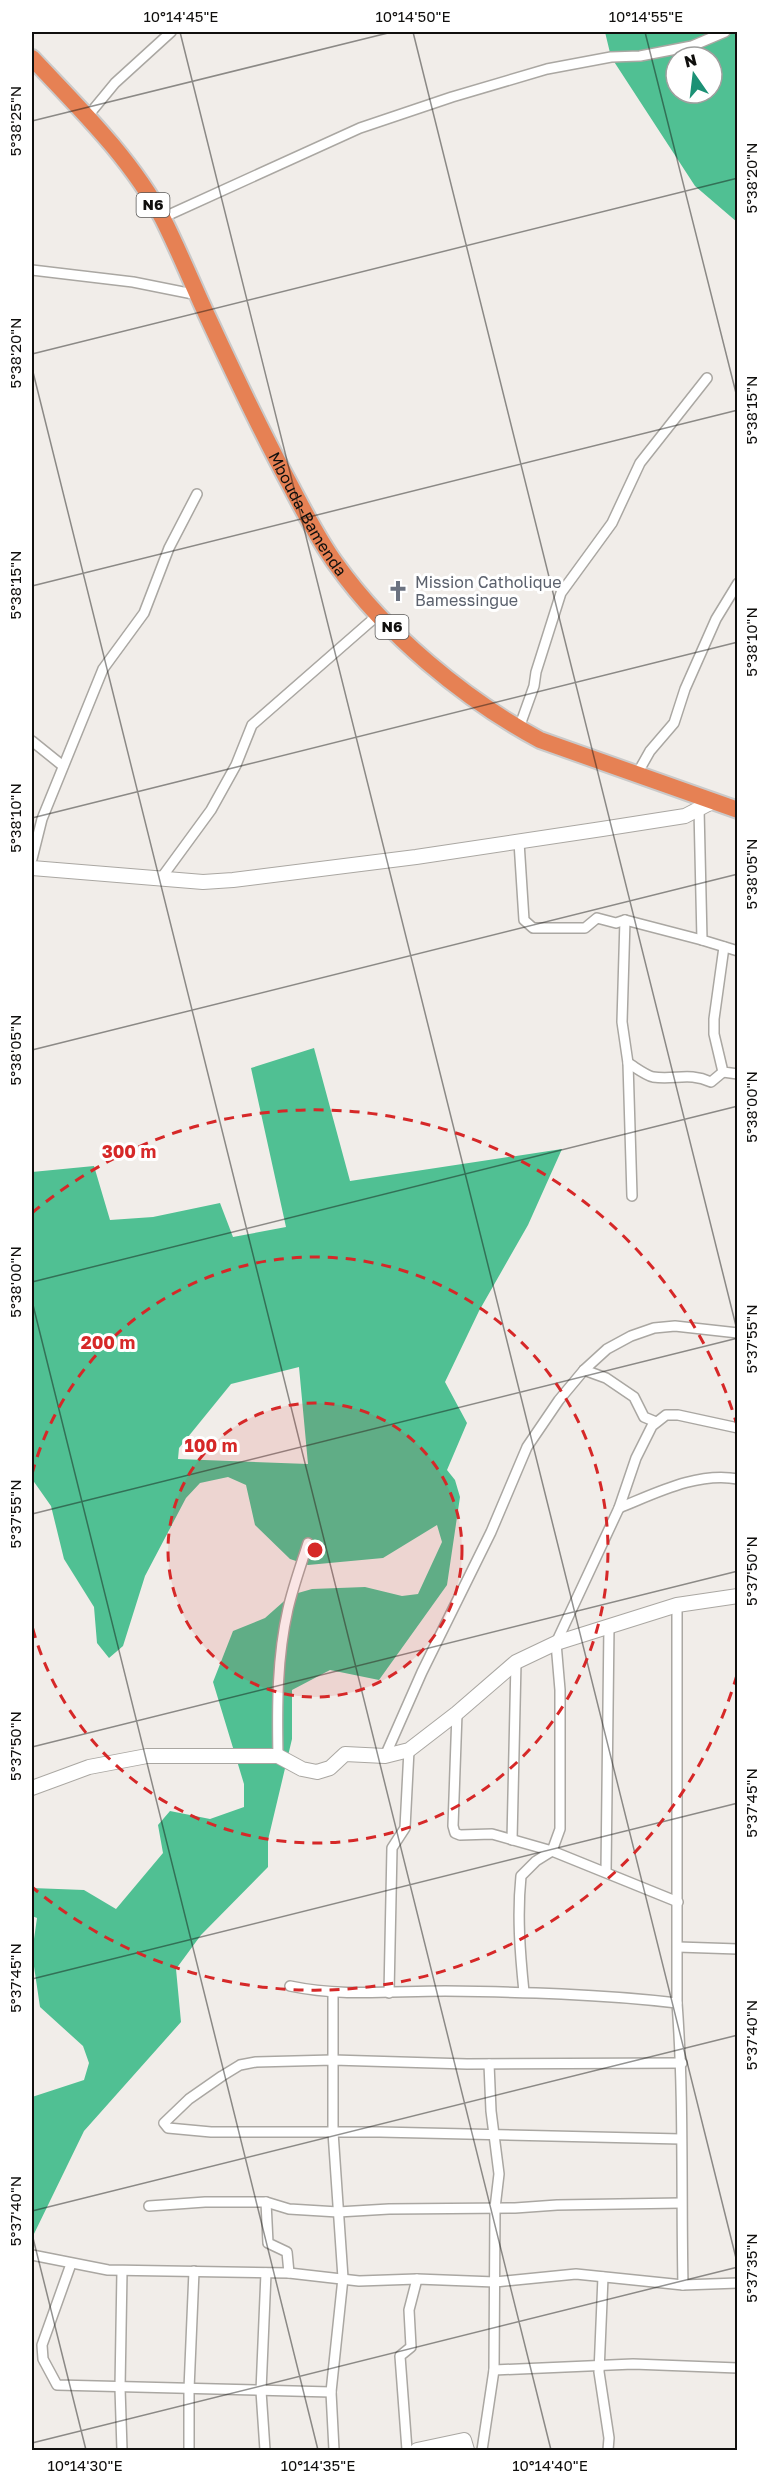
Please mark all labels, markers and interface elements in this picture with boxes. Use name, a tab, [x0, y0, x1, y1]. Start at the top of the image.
text: 10°14'45"E	[143, 7, 219, 25]
text: 10°14'50"E	[375, 7, 451, 25]
text: 10°14'55"E	[609, 7, 683, 25]
north arrow	[664, 45, 724, 105]
text: N	[682, 49, 699, 72]
text: 5°38'25"N	[6, 86, 24, 156]
text: 5°38'20"N	[742, 142, 760, 214]
road number: N6	[136, 193, 170, 217]
text: 5°38'20"N	[6, 317, 24, 389]
text: 5°38'15"N	[742, 375, 760, 445]
street label: Mbouda-Bamenda	[264, 448, 351, 580]
text: 5°38'15"N	[6, 550, 24, 620]
place label: Mission Catholique Bamessingue	[415, 572, 562, 610]
church icon: Mission Catholique Bamessingue	[386, 579, 410, 603]
text: 5°38'10"N	[742, 607, 760, 677]
road number: N6	[376, 615, 408, 639]
text: 5°38'10"N	[6, 783, 24, 853]
text: 5°38'05"N	[742, 838, 760, 910]
text: 5°38'05"N	[6, 1014, 24, 1086]
text: 5°38'00"N	[742, 1071, 760, 1143]
text: 300 m	[102, 1140, 156, 1162]
text: 5°38'00"N	[6, 1246, 24, 1318]
text: 5°37'55"N	[742, 1304, 760, 1374]
text: 200 m	[81, 1331, 135, 1353]
text: 100 m	[185, 1434, 237, 1456]
text: 5°37'55"N	[6, 1479, 24, 1549]
text: 5°37'50"N	[742, 1536, 760, 1606]
centre of rings	[305, 1540, 325, 1560]
text: 5°37'50"N	[6, 1711, 24, 1781]
text: 5°37'45"N	[742, 1768, 760, 1838]
text: 5°37'45"N	[6, 1943, 24, 2013]
text: 5°37'40"N	[742, 2000, 760, 2070]
text: 5°37'40"N	[6, 2176, 24, 2246]
text: 5°37'35"N	[742, 2233, 760, 2303]
text: 10°14'30"E	[47, 2456, 123, 2474]
text: 10°14'35"E	[281, 2456, 355, 2474]
text: 10°14'40"E	[512, 2456, 588, 2474]

